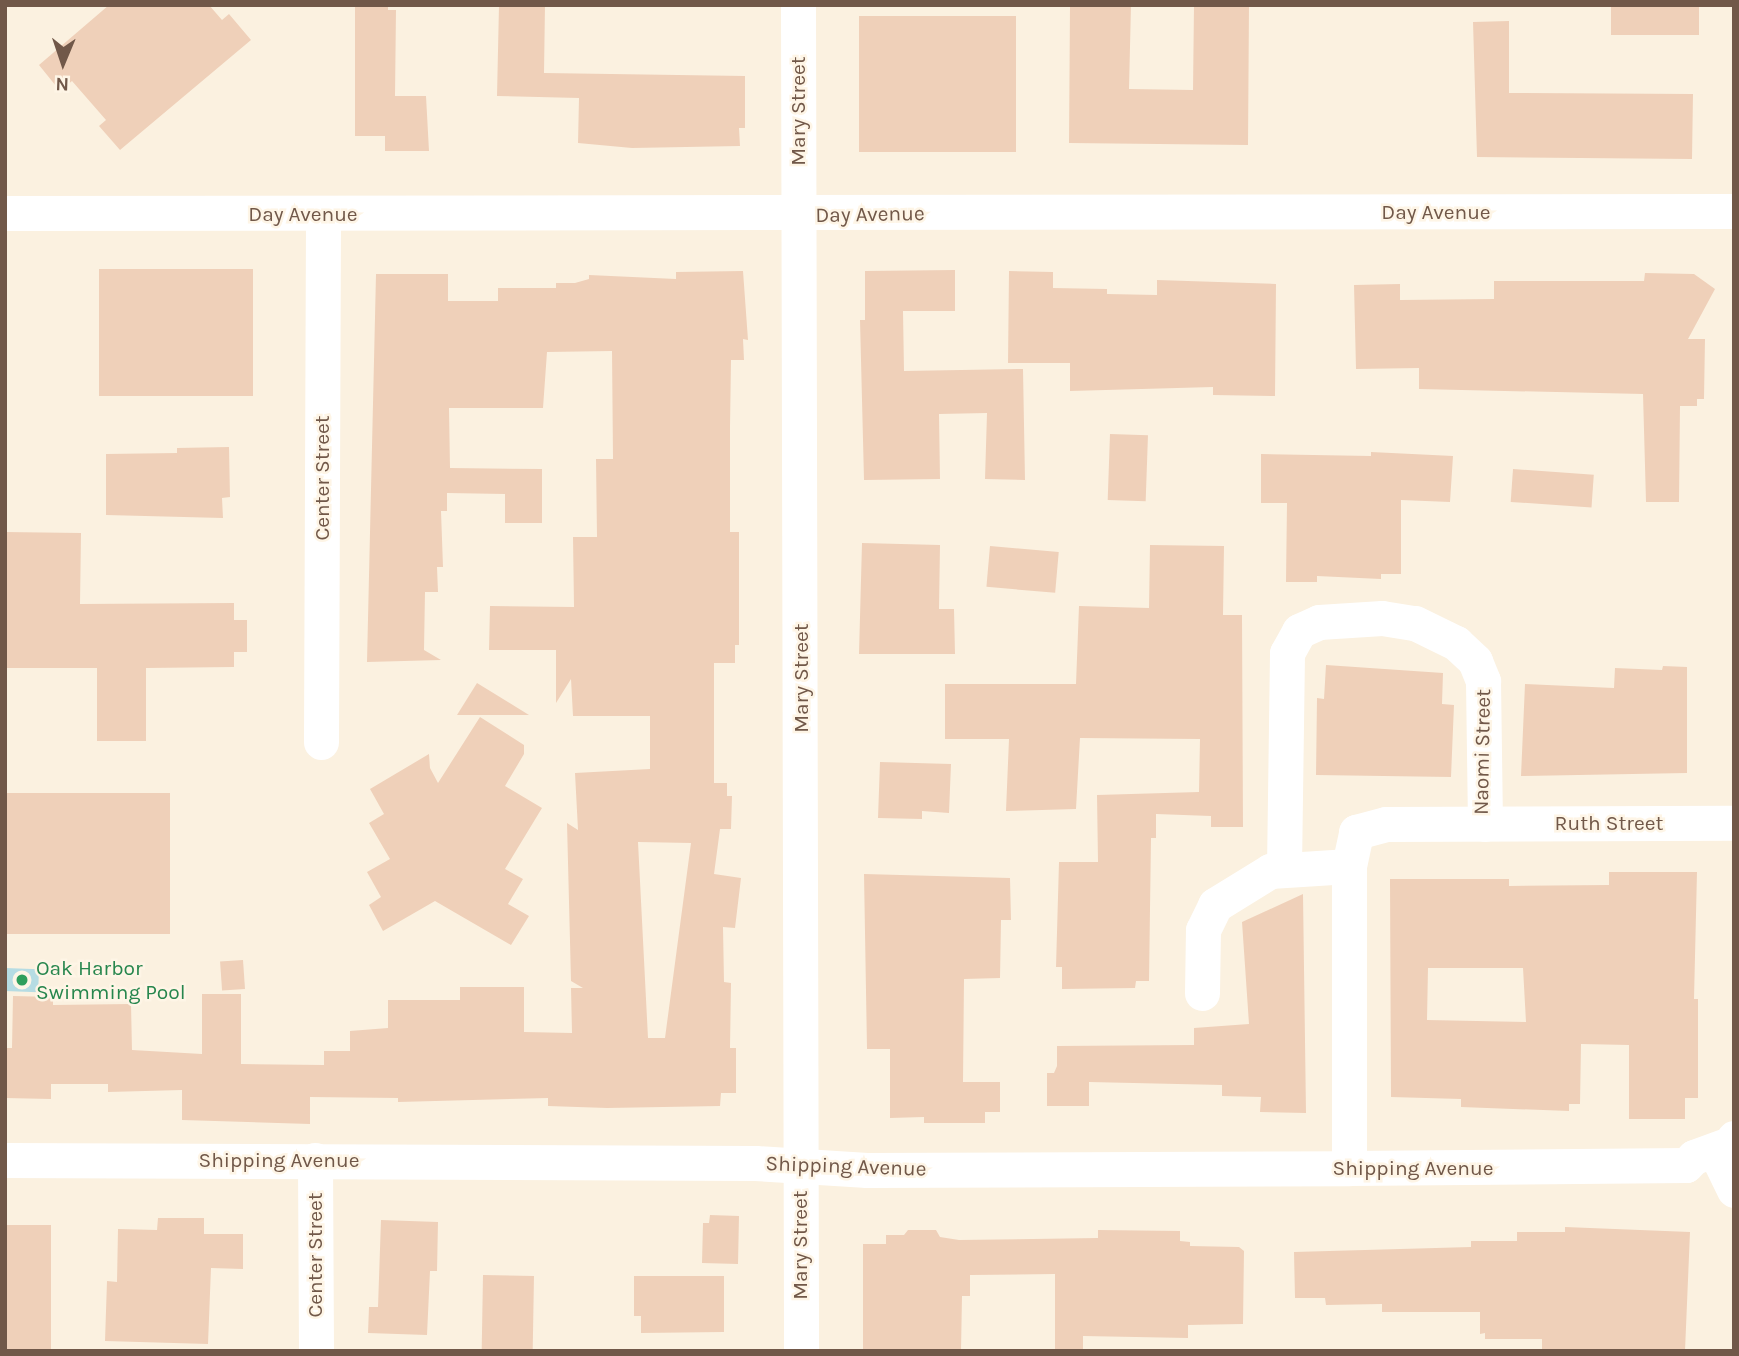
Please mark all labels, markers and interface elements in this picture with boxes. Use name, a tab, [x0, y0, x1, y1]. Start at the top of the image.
north arrow	[28, 28, 98, 98]
street label: Mary Street	[785, 56, 811, 166]
text: N	[55, 73, 69, 95]
street label: Day Avenue	[1381, 199, 1491, 225]
street label: Day Avenue	[815, 200, 925, 228]
street label: Day Avenue	[248, 201, 358, 227]
street label: Center Street	[309, 415, 335, 541]
street label: Mary Street	[788, 623, 814, 733]
street label: Naomi Street	[1468, 689, 1496, 815]
street label: Ruth Street	[1555, 810, 1663, 836]
place label: Oak Harbor Swimming Pool	[36, 955, 186, 1005]
marker: Oak Harbor Swimming Pool	[14, 972, 30, 988]
street label: Shipping Avenue	[198, 1147, 360, 1173]
street label: Shipping Avenue	[765, 1151, 927, 1181]
street label: Shipping Avenue	[1332, 1155, 1494, 1181]
street label: Mary Street	[787, 1190, 813, 1300]
street label: Center Street	[302, 1192, 328, 1318]

